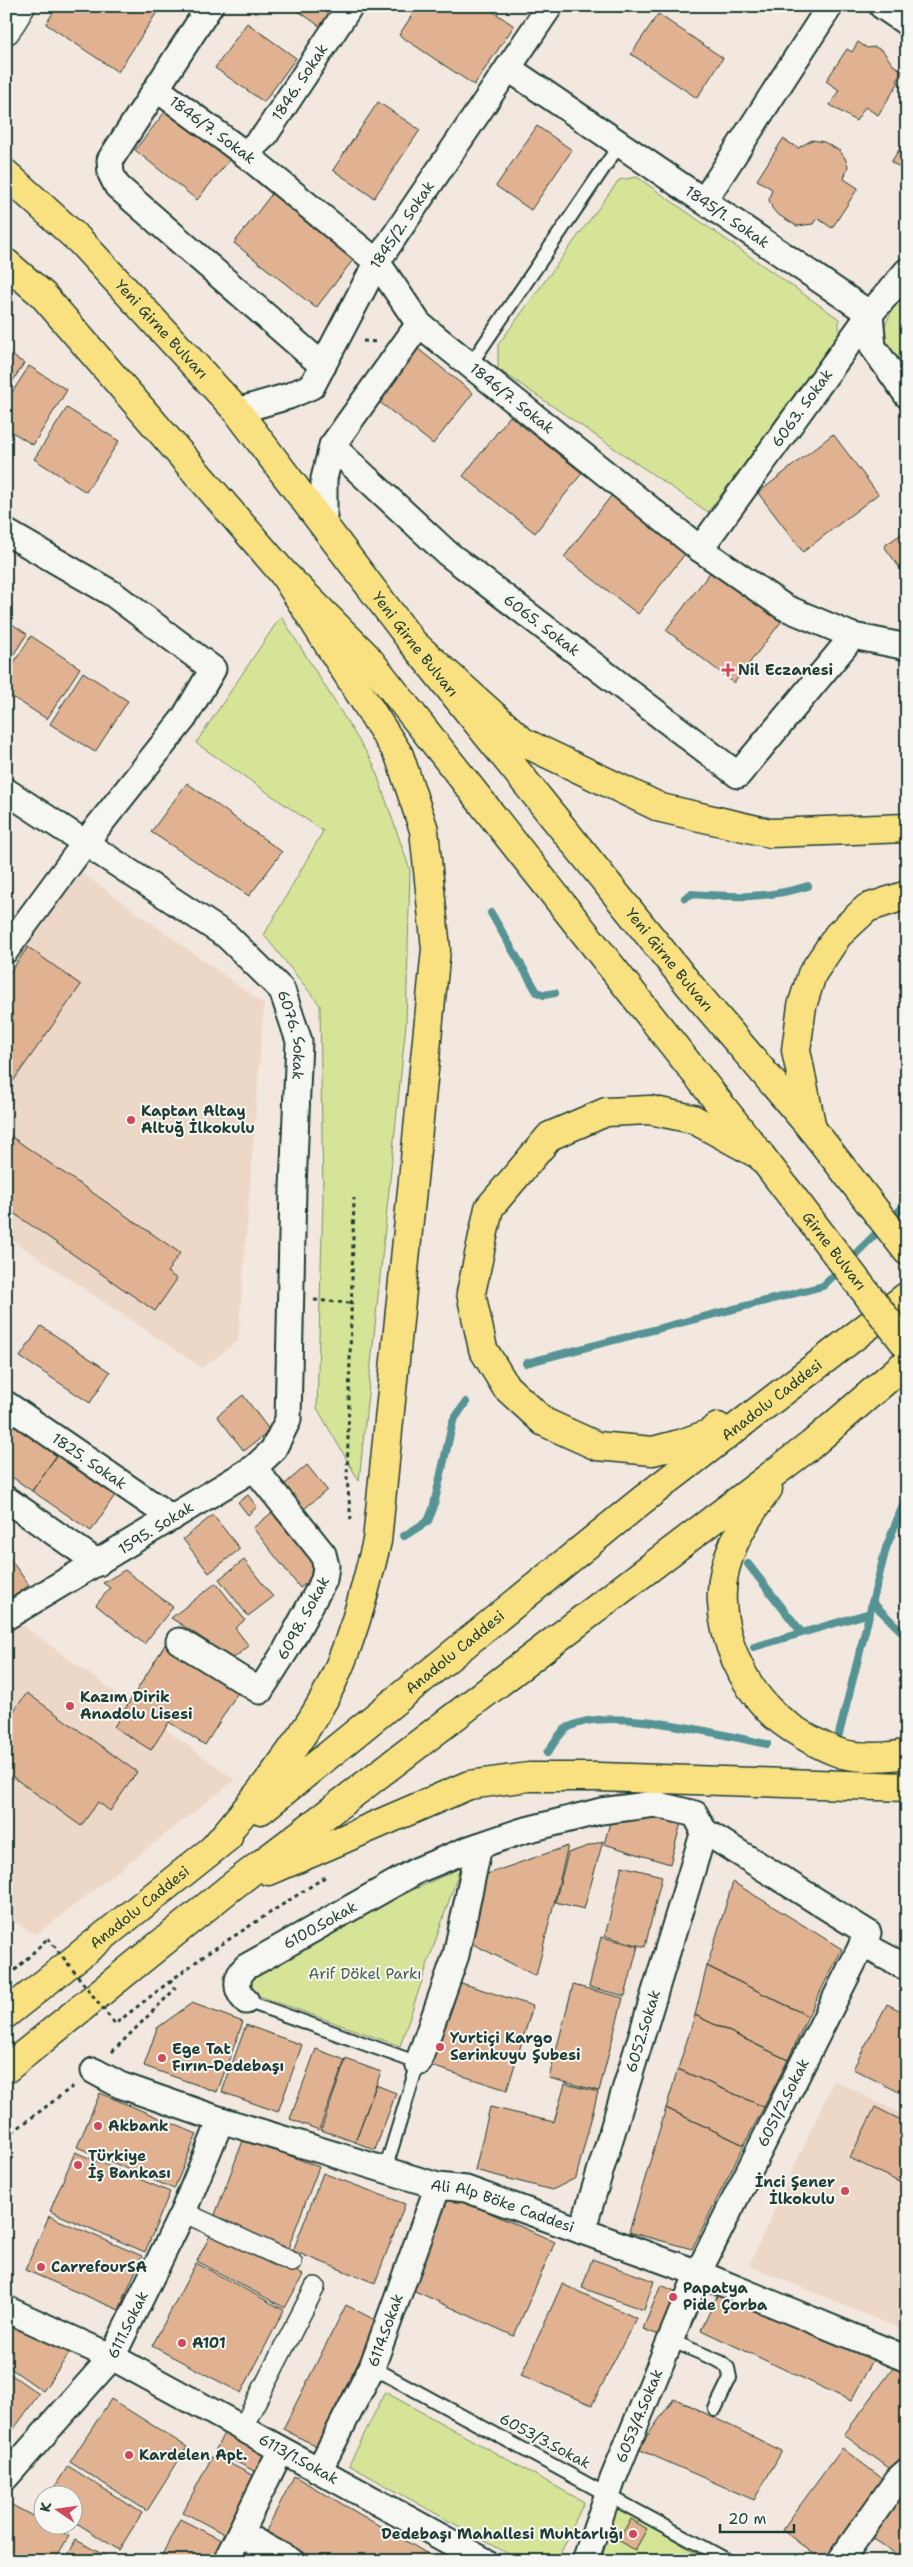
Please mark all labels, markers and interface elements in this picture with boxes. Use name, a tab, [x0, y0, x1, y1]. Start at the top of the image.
street label: 1846. Sokak	[267, 40, 333, 124]
street label: 1846/7. Sokak	[165, 91, 260, 169]
street label: 1845/2. Sokak	[365, 177, 439, 272]
street label: 1845/1. Sokak	[681, 181, 773, 253]
street label: Yeni Girne Bulvarı	[111, 275, 212, 383]
street label: 1846/7. Sokak	[466, 359, 558, 438]
street label: 6063. Sokak	[767, 365, 837, 451]
street label: Yeni Girne Bulvarı	[368, 588, 463, 701]
street label: 6065. Sokak	[499, 590, 584, 661]
place label: Nil Eczanesi	[738, 660, 833, 680]
marker: Nil Eczanesi	[722, 664, 734, 676]
street label: Yeni Girne Bulvarı	[621, 904, 718, 1016]
street label: 6076. Sokak	[273, 987, 310, 1080]
place label: Kaptan Altay Altuğ İlkokulu	[141, 1101, 255, 1138]
marker: Kaptan Altay Altuğ İlkokulu	[125, 1114, 137, 1126]
street label: Girne Bulvarı	[797, 1208, 871, 1295]
street label: Anadolu Caddesi	[717, 1355, 826, 1445]
street label: 1825. Sokak	[48, 1428, 131, 1494]
street label: 1595. Sokak	[114, 1497, 198, 1559]
street label: 6098. Sokak	[272, 1573, 334, 1664]
street label: Anadolu Caddesi	[401, 1606, 509, 1699]
place label: Kazım Dirik Anadolu Lisesi	[80, 1687, 193, 1724]
marker: Kazım Dirik Anadolu Lisesi	[64, 1700, 76, 1712]
street label: Anadolu Caddesi	[86, 1861, 194, 1953]
street label: 6100.Sokak	[280, 1896, 361, 1954]
park label: Arif Dökel Parkı	[308, 1964, 422, 1984]
street label: 6052.Sokak	[621, 1987, 665, 2075]
place label: Yurtiçi Kargo Serinkuyu Şubesi	[450, 2028, 581, 2065]
place label: Ege Tat Fırın-Dedebaşı	[172, 2039, 284, 2076]
marker: Yurtiçi Kargo Serinkuyu Şubesi	[434, 2041, 446, 2053]
marker: Ege Tat Fırın-Dedebaşı	[156, 2052, 168, 2064]
street label: 6051/2.Sokak	[753, 2055, 814, 2150]
place label: Akbank	[108, 2116, 169, 2136]
marker: Akbank	[92, 2120, 104, 2132]
place label: Türkiye İş Bankası	[88, 2146, 171, 2183]
marker: Türkiye İş Bankası	[72, 2159, 84, 2171]
place label: İnci Şener İlkokulu	[755, 2172, 835, 2209]
street label: Ali Alp Böke Caddesi	[428, 2174, 577, 2237]
marker: İnci Şener İlkokulu	[839, 2185, 851, 2197]
place label: CarrefourSA	[51, 2257, 148, 2277]
marker: CarrefourSA	[35, 2261, 47, 2273]
place label: Papatya Pide Çorba	[683, 2278, 768, 2315]
street label: 6111.Sokak	[103, 2288, 153, 2362]
street label: 6114.Sokak	[363, 2291, 408, 2370]
marker: Papatya Pide Çorba	[667, 2291, 679, 2303]
place label: A101	[192, 2333, 226, 2353]
marker: A101	[176, 2337, 188, 2349]
street label: 6053/4.Sokak	[611, 2366, 667, 2466]
street label: 6053/3.Sokak	[496, 2409, 594, 2473]
street label: 6113/1.Sokak	[255, 2429, 342, 2489]
place label: Kardelen Apt.	[139, 2445, 248, 2465]
marker: Kardelen Apt.	[123, 2449, 135, 2461]
north arrow	[32, 2484, 82, 2534]
text: K	[35, 2500, 55, 2514]
scale bar	[720, 2502, 794, 2534]
text: 20 m	[728, 2509, 767, 2529]
place label: Dedebaşı Mahallesi Muhtarlığı	[381, 2524, 623, 2544]
marker: Dedebaşı Mahallesi Muhtarlığı	[627, 2528, 639, 2540]

